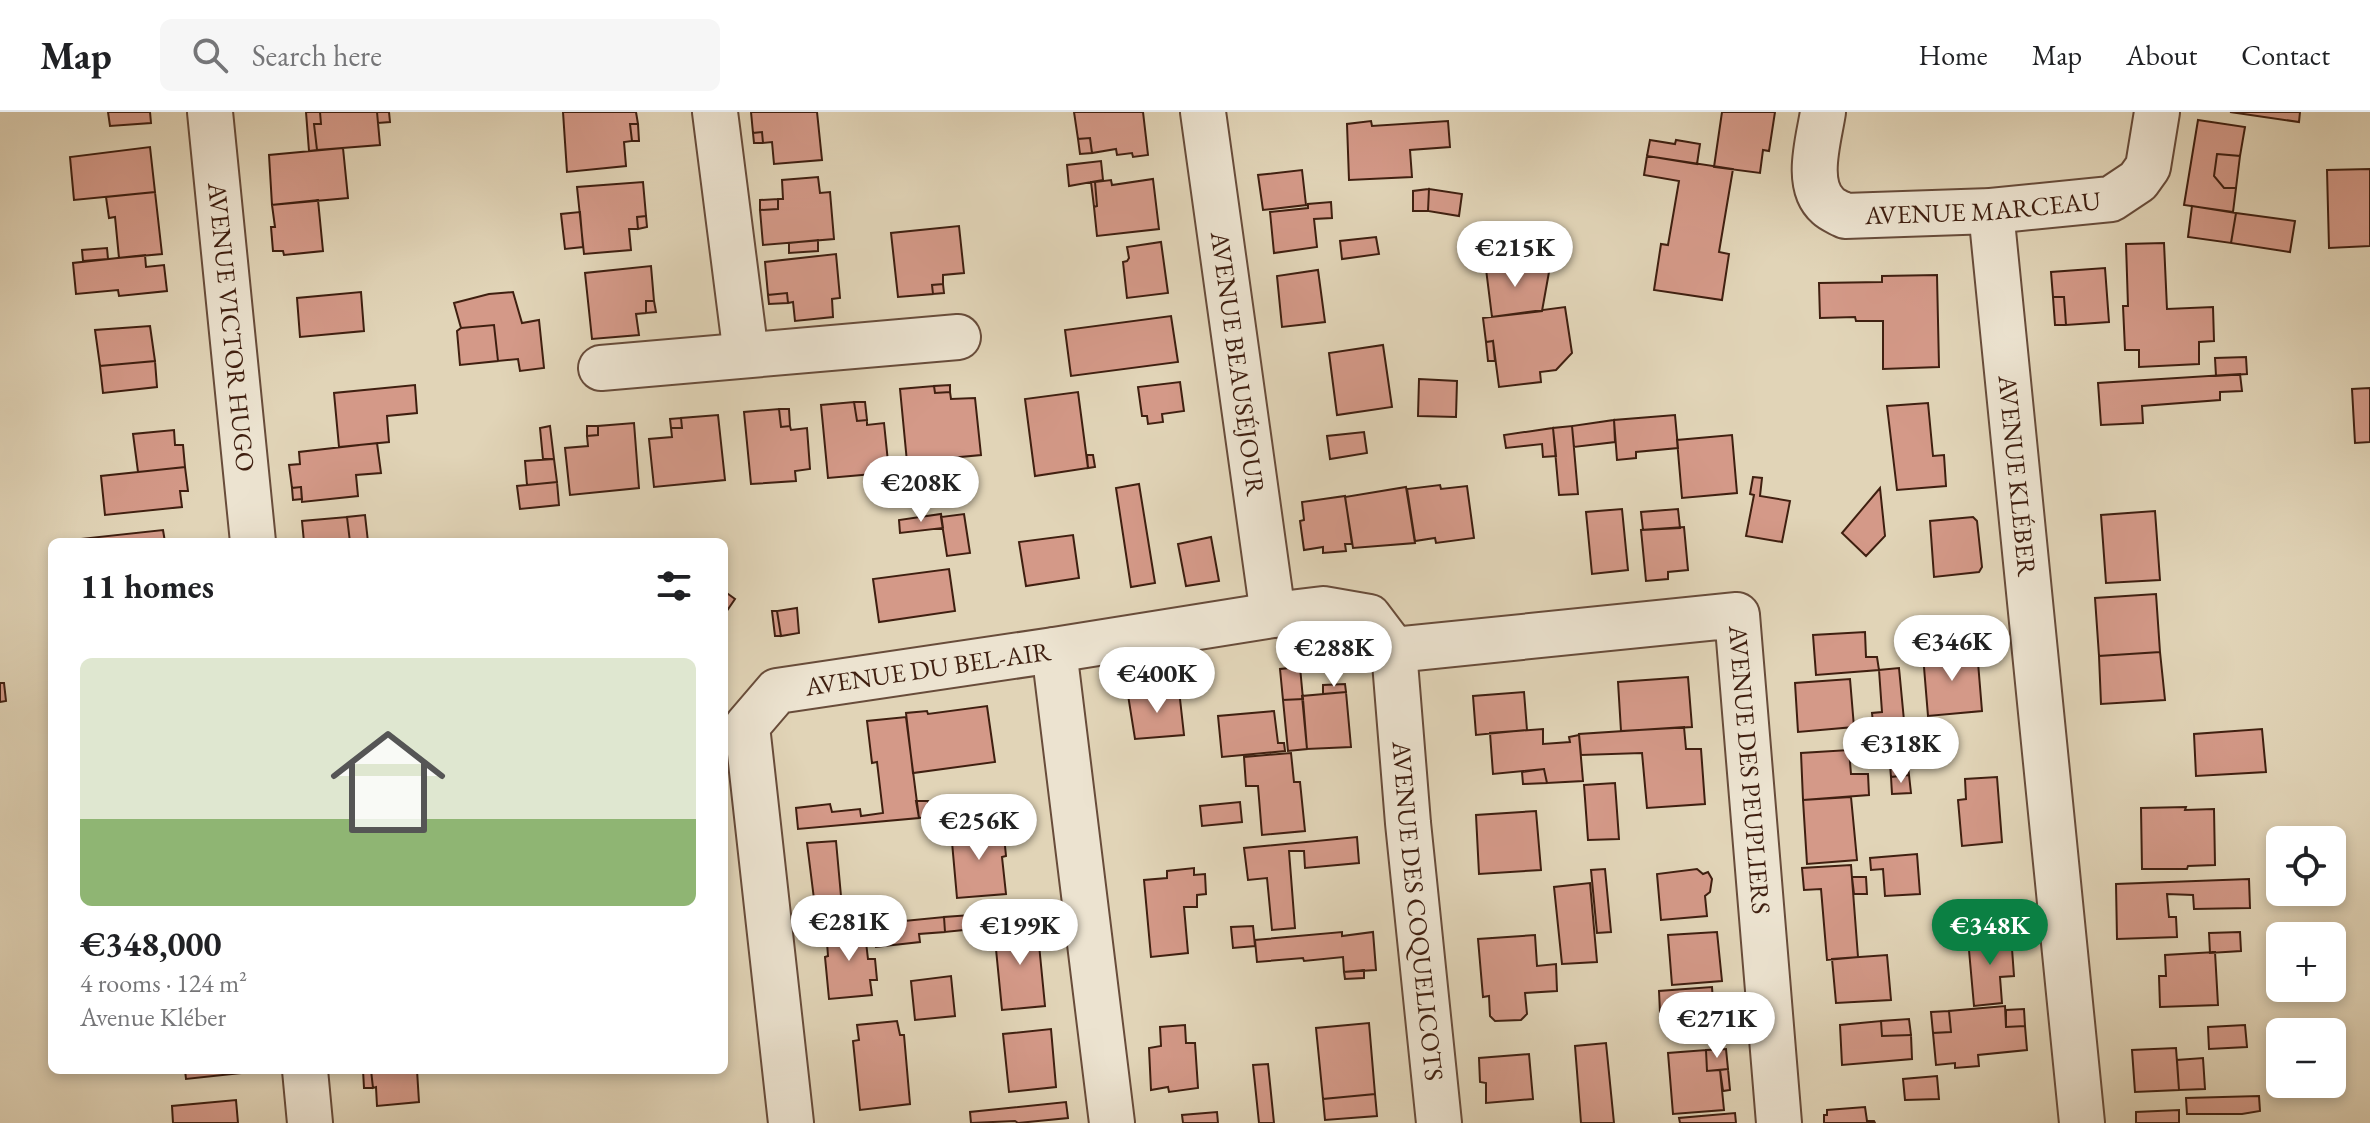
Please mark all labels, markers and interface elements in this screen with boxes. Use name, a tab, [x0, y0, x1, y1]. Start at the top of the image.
search box	[160, 19, 720, 91]
text: Map	[40, 31, 112, 80]
icon: search	[188, 33, 232, 77]
text: Search here	[252, 36, 382, 75]
text: Home	[1918, 37, 1988, 73]
text: Map	[2032, 37, 2082, 73]
text: About	[2126, 37, 2197, 73]
text: Contact	[2241, 37, 2330, 73]
street label: AVENUE VICTOR HUGO	[200, 180, 263, 473]
street label: AVENUE MARCEAU	[1863, 183, 2102, 232]
pin: €215K	[1459, 221, 1571, 289]
street label: AVENUE BEAUSÉJOUR	[1203, 228, 1273, 498]
text: €215K	[1475, 230, 1555, 264]
street label: AVENUE KLÉBER	[1990, 372, 2044, 578]
pin: €208K	[865, 456, 977, 524]
text: €208K	[881, 465, 961, 499]
text: 11 homes	[80, 564, 214, 608]
icon: filters	[652, 564, 696, 608]
pin: €346K	[1896, 615, 2008, 683]
pin: €288K	[1278, 621, 1390, 689]
street label: AVENUE DES PEUPLIERS	[1721, 623, 1779, 915]
text: €346K	[1912, 624, 1992, 658]
text: €288K	[1294, 630, 1374, 664]
street label: AVENUE DU BEL-AIR	[802, 634, 1053, 704]
pin: €400K	[1101, 647, 1213, 715]
text: €400K	[1117, 656, 1197, 690]
icon: home	[316, 710, 460, 854]
pin: €318K	[1845, 717, 1957, 785]
text: €318K	[1861, 726, 1941, 760]
street label: AVENUE DES COQUELICOTS	[1384, 739, 1452, 1082]
pin: €256K	[923, 794, 1035, 862]
text: €256K	[939, 803, 1019, 837]
map controls	[2266, 826, 2346, 1098]
button: locate	[2266, 826, 2346, 906]
pin: €281K	[793, 895, 905, 963]
pin: €199K	[964, 899, 1076, 967]
pin: €348K	[1934, 899, 2046, 967]
text: €281K	[809, 904, 889, 938]
text: €199K	[980, 908, 1060, 942]
text: €348K	[1950, 908, 2030, 942]
text: €348,000	[80, 922, 221, 966]
button: +	[2266, 922, 2346, 1002]
text: 4 rooms · 124 m²	[80, 966, 247, 1000]
pin: €271K	[1661, 992, 1773, 1060]
text: Avenue Kléber	[80, 1000, 226, 1034]
text: €271K	[1677, 1001, 1757, 1035]
button: −	[2266, 1018, 2346, 1098]

